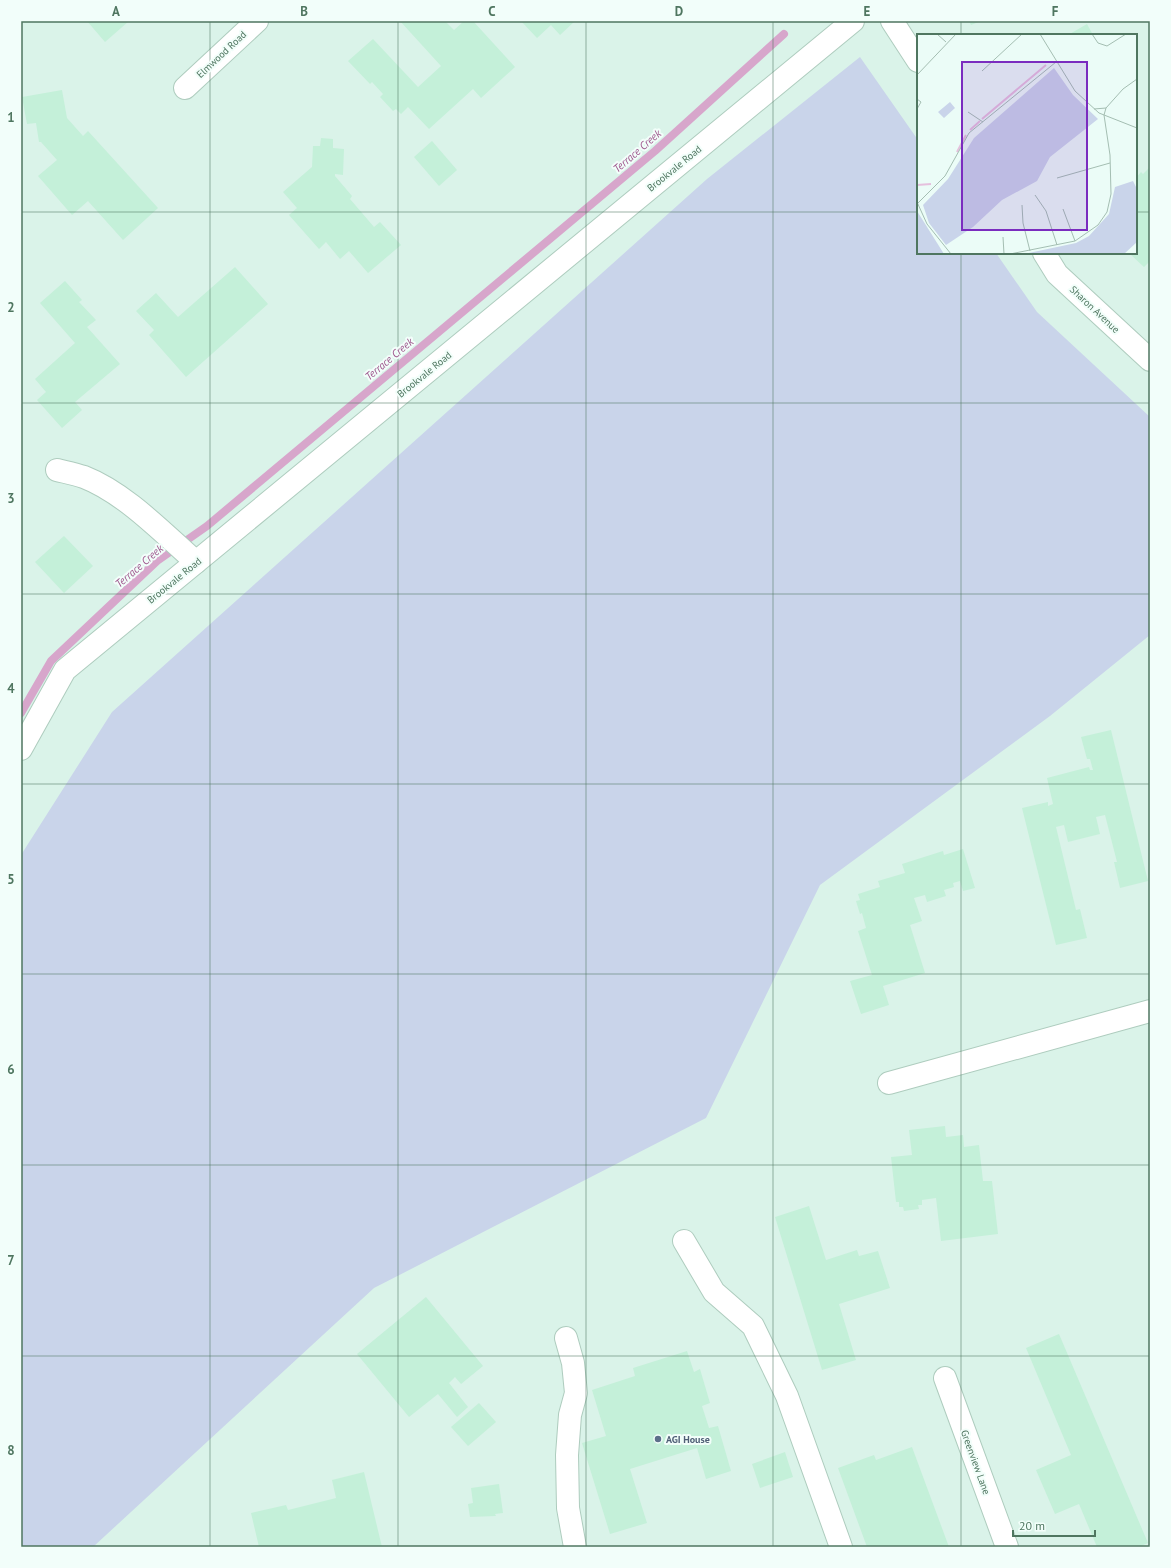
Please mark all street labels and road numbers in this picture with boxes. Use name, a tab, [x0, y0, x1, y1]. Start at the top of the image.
street label: Elmwood Road	[194, 28, 249, 81]
street label: Brookvale Road	[644, 142, 704, 194]
street label: Sharon Avenue	[1067, 283, 1122, 336]
street label: Brookvale Road	[394, 348, 454, 400]
street label: Brookvale Road	[144, 554, 204, 606]
street label: Greenview Lane	[958, 1428, 993, 1496]

